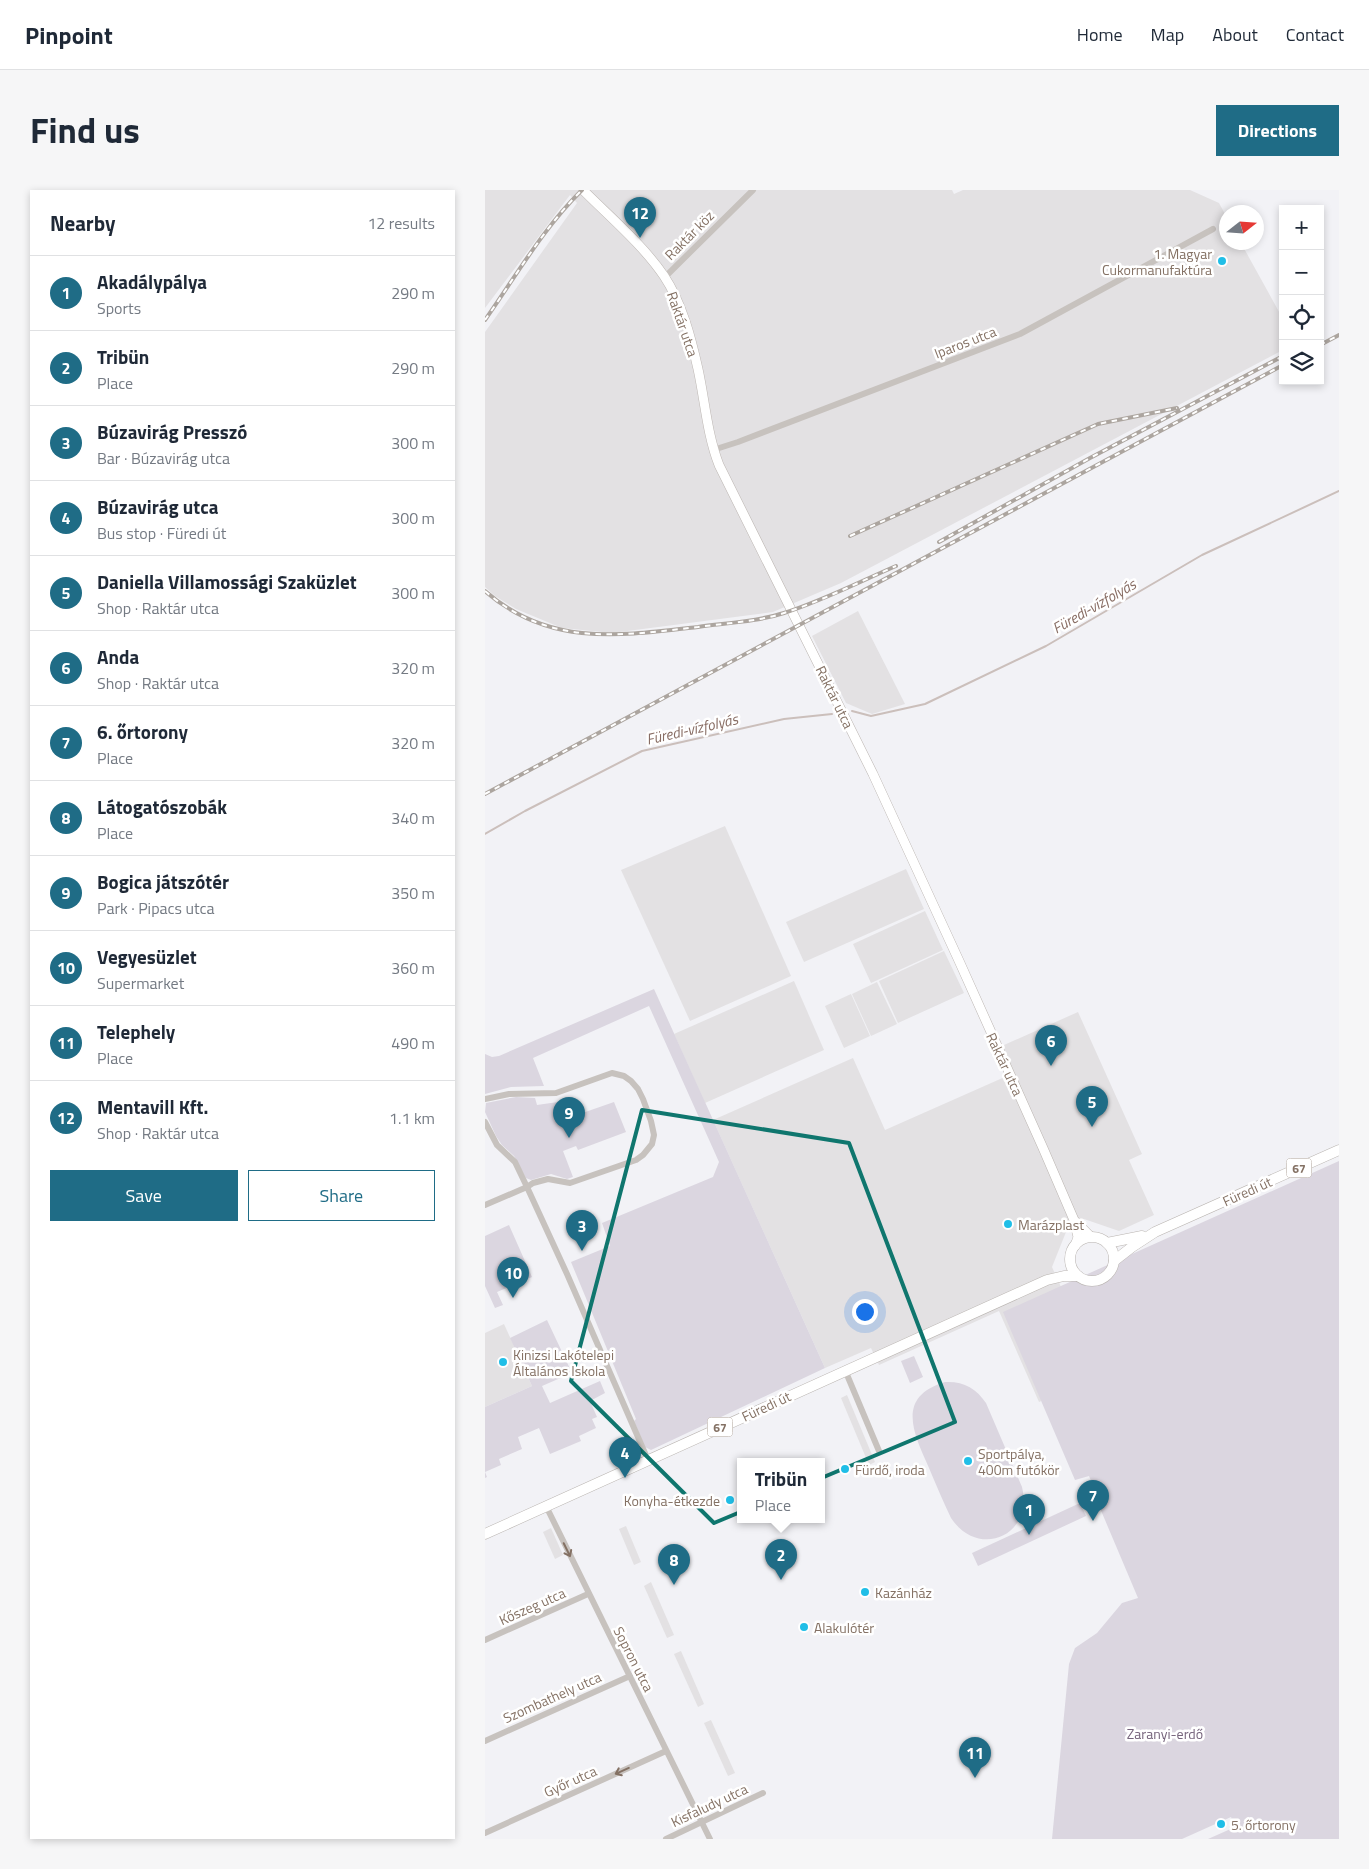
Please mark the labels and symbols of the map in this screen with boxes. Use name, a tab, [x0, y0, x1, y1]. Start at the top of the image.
pin: 12	[624, 197, 656, 238]
street label: Raktár köz	[659, 205, 719, 265]
north arrow	[1219, 205, 1264, 250]
place label: 1. Magyar Cukormanufaktúra	[1102, 243, 1212, 280]
marker: 1. Magyar Cukormanufaktúra	[1216, 255, 1228, 267]
street label: Raktár utca	[662, 289, 704, 359]
street label: Iparos utca	[931, 321, 999, 363]
water label: Füredi-vízfolyás	[1048, 572, 1141, 639]
street label: Raktár utca	[811, 662, 859, 732]
water label: Füredi-vízfolyás	[644, 707, 742, 751]
pin: 6	[1035, 1025, 1067, 1066]
street label: Raktár utca	[981, 1029, 1029, 1099]
pin: 5	[1076, 1086, 1108, 1127]
pin: 9	[553, 1097, 585, 1138]
road number: 67	[1287, 1158, 1311, 1178]
street label: Füredi út	[1219, 1171, 1275, 1211]
pin: 3	[566, 1210, 598, 1251]
place label: Marázplast	[1018, 1214, 1084, 1235]
marker: Marázplast	[1002, 1218, 1014, 1230]
pin: 10	[497, 1257, 529, 1298]
your location	[852, 1299, 878, 1325]
place label: Kinizsi Lakótelepi Általános Iskola	[513, 1344, 614, 1381]
marker: Kinizsi Lakótelepi Általános Iskola	[497, 1356, 509, 1368]
street label: Füredi út	[738, 1385, 794, 1427]
road number: 67	[707, 1418, 733, 1436]
pin: 4	[609, 1437, 641, 1478]
place label: Sportpálya, 400m futókör	[978, 1443, 1060, 1480]
marker: Sportpálya, 400m futókör	[962, 1455, 974, 1467]
place label: Fürdő, iroda	[855, 1459, 925, 1480]
marker: Fürdő, iroda	[839, 1463, 851, 1475]
pin: 7	[1077, 1480, 1109, 1521]
place label: Konyha-étkezde	[624, 1490, 720, 1511]
marker: Konyha-étkezde	[724, 1494, 736, 1506]
pin: 1	[1013, 1494, 1045, 1535]
pin: 2	[765, 1539, 797, 1580]
one-way arrow	[563, 1542, 572, 1557]
pin: 8	[658, 1544, 690, 1585]
street label: Kőszeg utca	[495, 1582, 569, 1630]
place label: Kazánház	[875, 1582, 932, 1603]
marker: Kazánház	[859, 1586, 871, 1598]
place label: Alakulótér	[814, 1617, 874, 1638]
marker: Alakulótér	[798, 1621, 810, 1633]
street label: Sopron utca	[609, 1623, 659, 1695]
street label: Szombathely utca	[500, 1666, 604, 1728]
park label: Zaranyi-erdő	[1127, 1723, 1203, 1744]
pin: 11	[959, 1737, 991, 1778]
street label: Győr utca	[540, 1760, 600, 1802]
one-way arrow	[615, 1767, 630, 1777]
street label: Kisfaludy utca	[667, 1778, 751, 1832]
place label: 5. őrtorony	[1231, 1814, 1296, 1835]
marker: 5. őrtorony	[1215, 1818, 1227, 1830]

